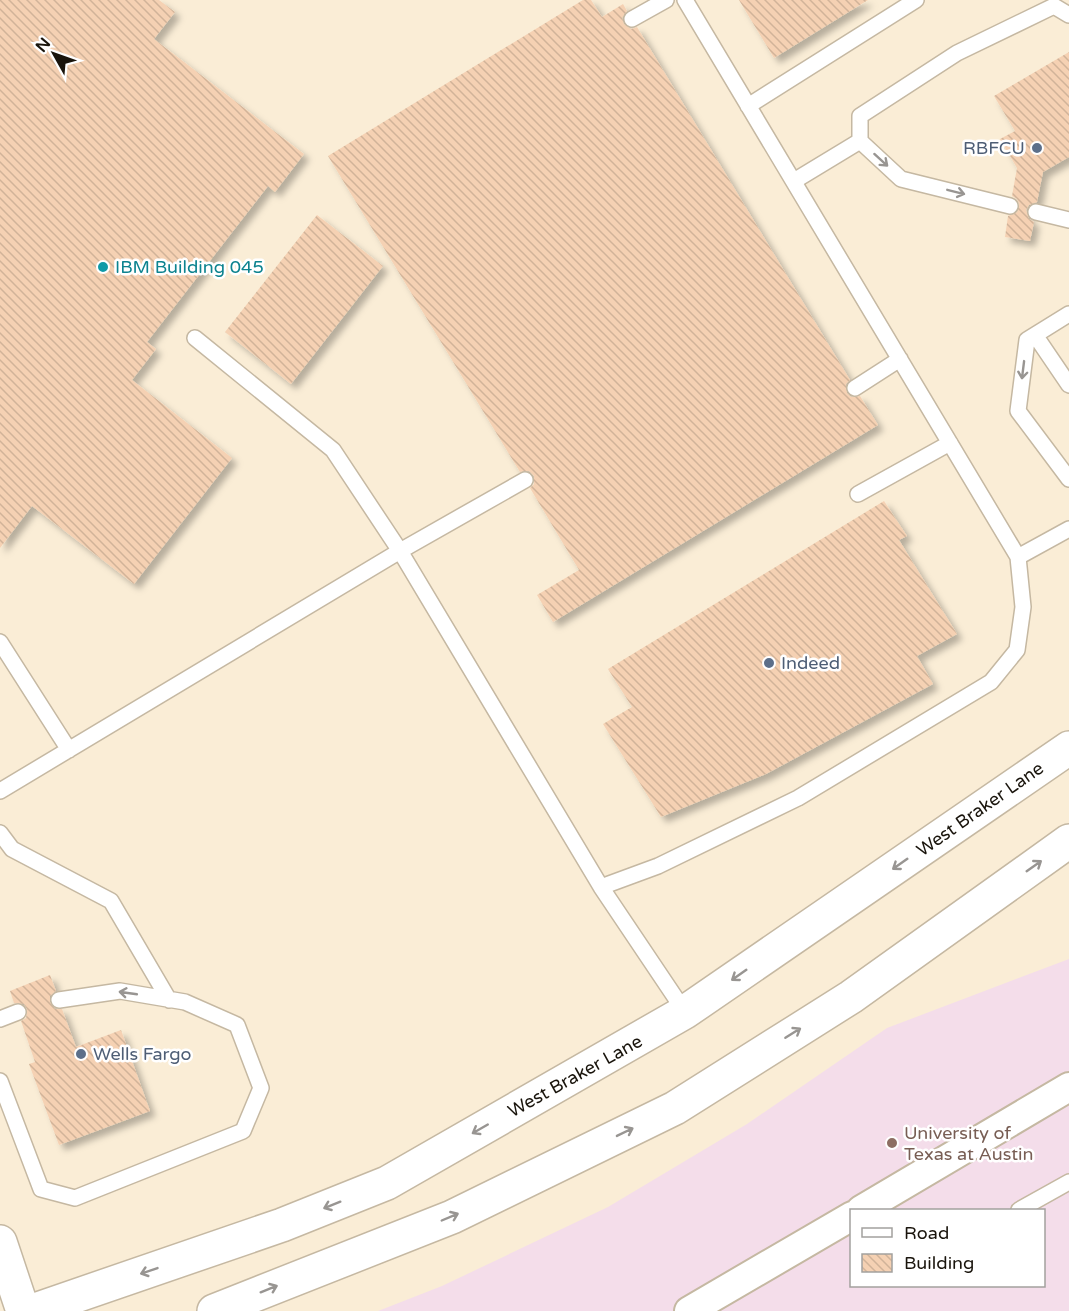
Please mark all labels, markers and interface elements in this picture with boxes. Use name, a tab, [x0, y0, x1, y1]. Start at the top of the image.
north arrow	[24, 24, 84, 84]
text: N	[31, 34, 55, 56]
place label: RBFCU	[963, 137, 1025, 159]
marker: RBFCU	[1030, 141, 1044, 155]
one-way arrow	[873, 153, 888, 167]
one-way arrow	[946, 187, 965, 199]
place label: IBM Building 045	[115, 256, 264, 278]
marker: IBM Building 045	[96, 260, 110, 274]
one-way arrow	[1018, 360, 1029, 380]
place label: Indeed	[781, 652, 840, 674]
marker: Indeed	[762, 656, 776, 670]
street label: West Braker Lane	[912, 757, 1048, 861]
one-way arrow	[892, 858, 908, 870]
one-way arrow	[1025, 860, 1041, 872]
one-way arrow	[732, 969, 748, 981]
one-way arrow	[118, 987, 138, 998]
one-way arrow	[784, 1027, 801, 1039]
street label: West Braker Lane	[504, 1030, 646, 1122]
place label: Wells Fargo	[93, 1043, 192, 1065]
marker: Wells Fargo	[74, 1047, 88, 1061]
place label: University of Texas at Austin	[904, 1122, 1034, 1165]
one-way arrow	[472, 1123, 489, 1135]
one-way arrow	[616, 1126, 634, 1137]
marker: University of Texas at Austin	[885, 1136, 899, 1150]
one-way arrow	[324, 1200, 342, 1211]
legend	[850, 1209, 1045, 1287]
one-way arrow	[440, 1211, 458, 1222]
text: Road	[904, 1222, 949, 1244]
text: Building	[904, 1252, 974, 1274]
one-way arrow	[140, 1266, 159, 1277]
one-way arrow	[259, 1283, 278, 1294]

